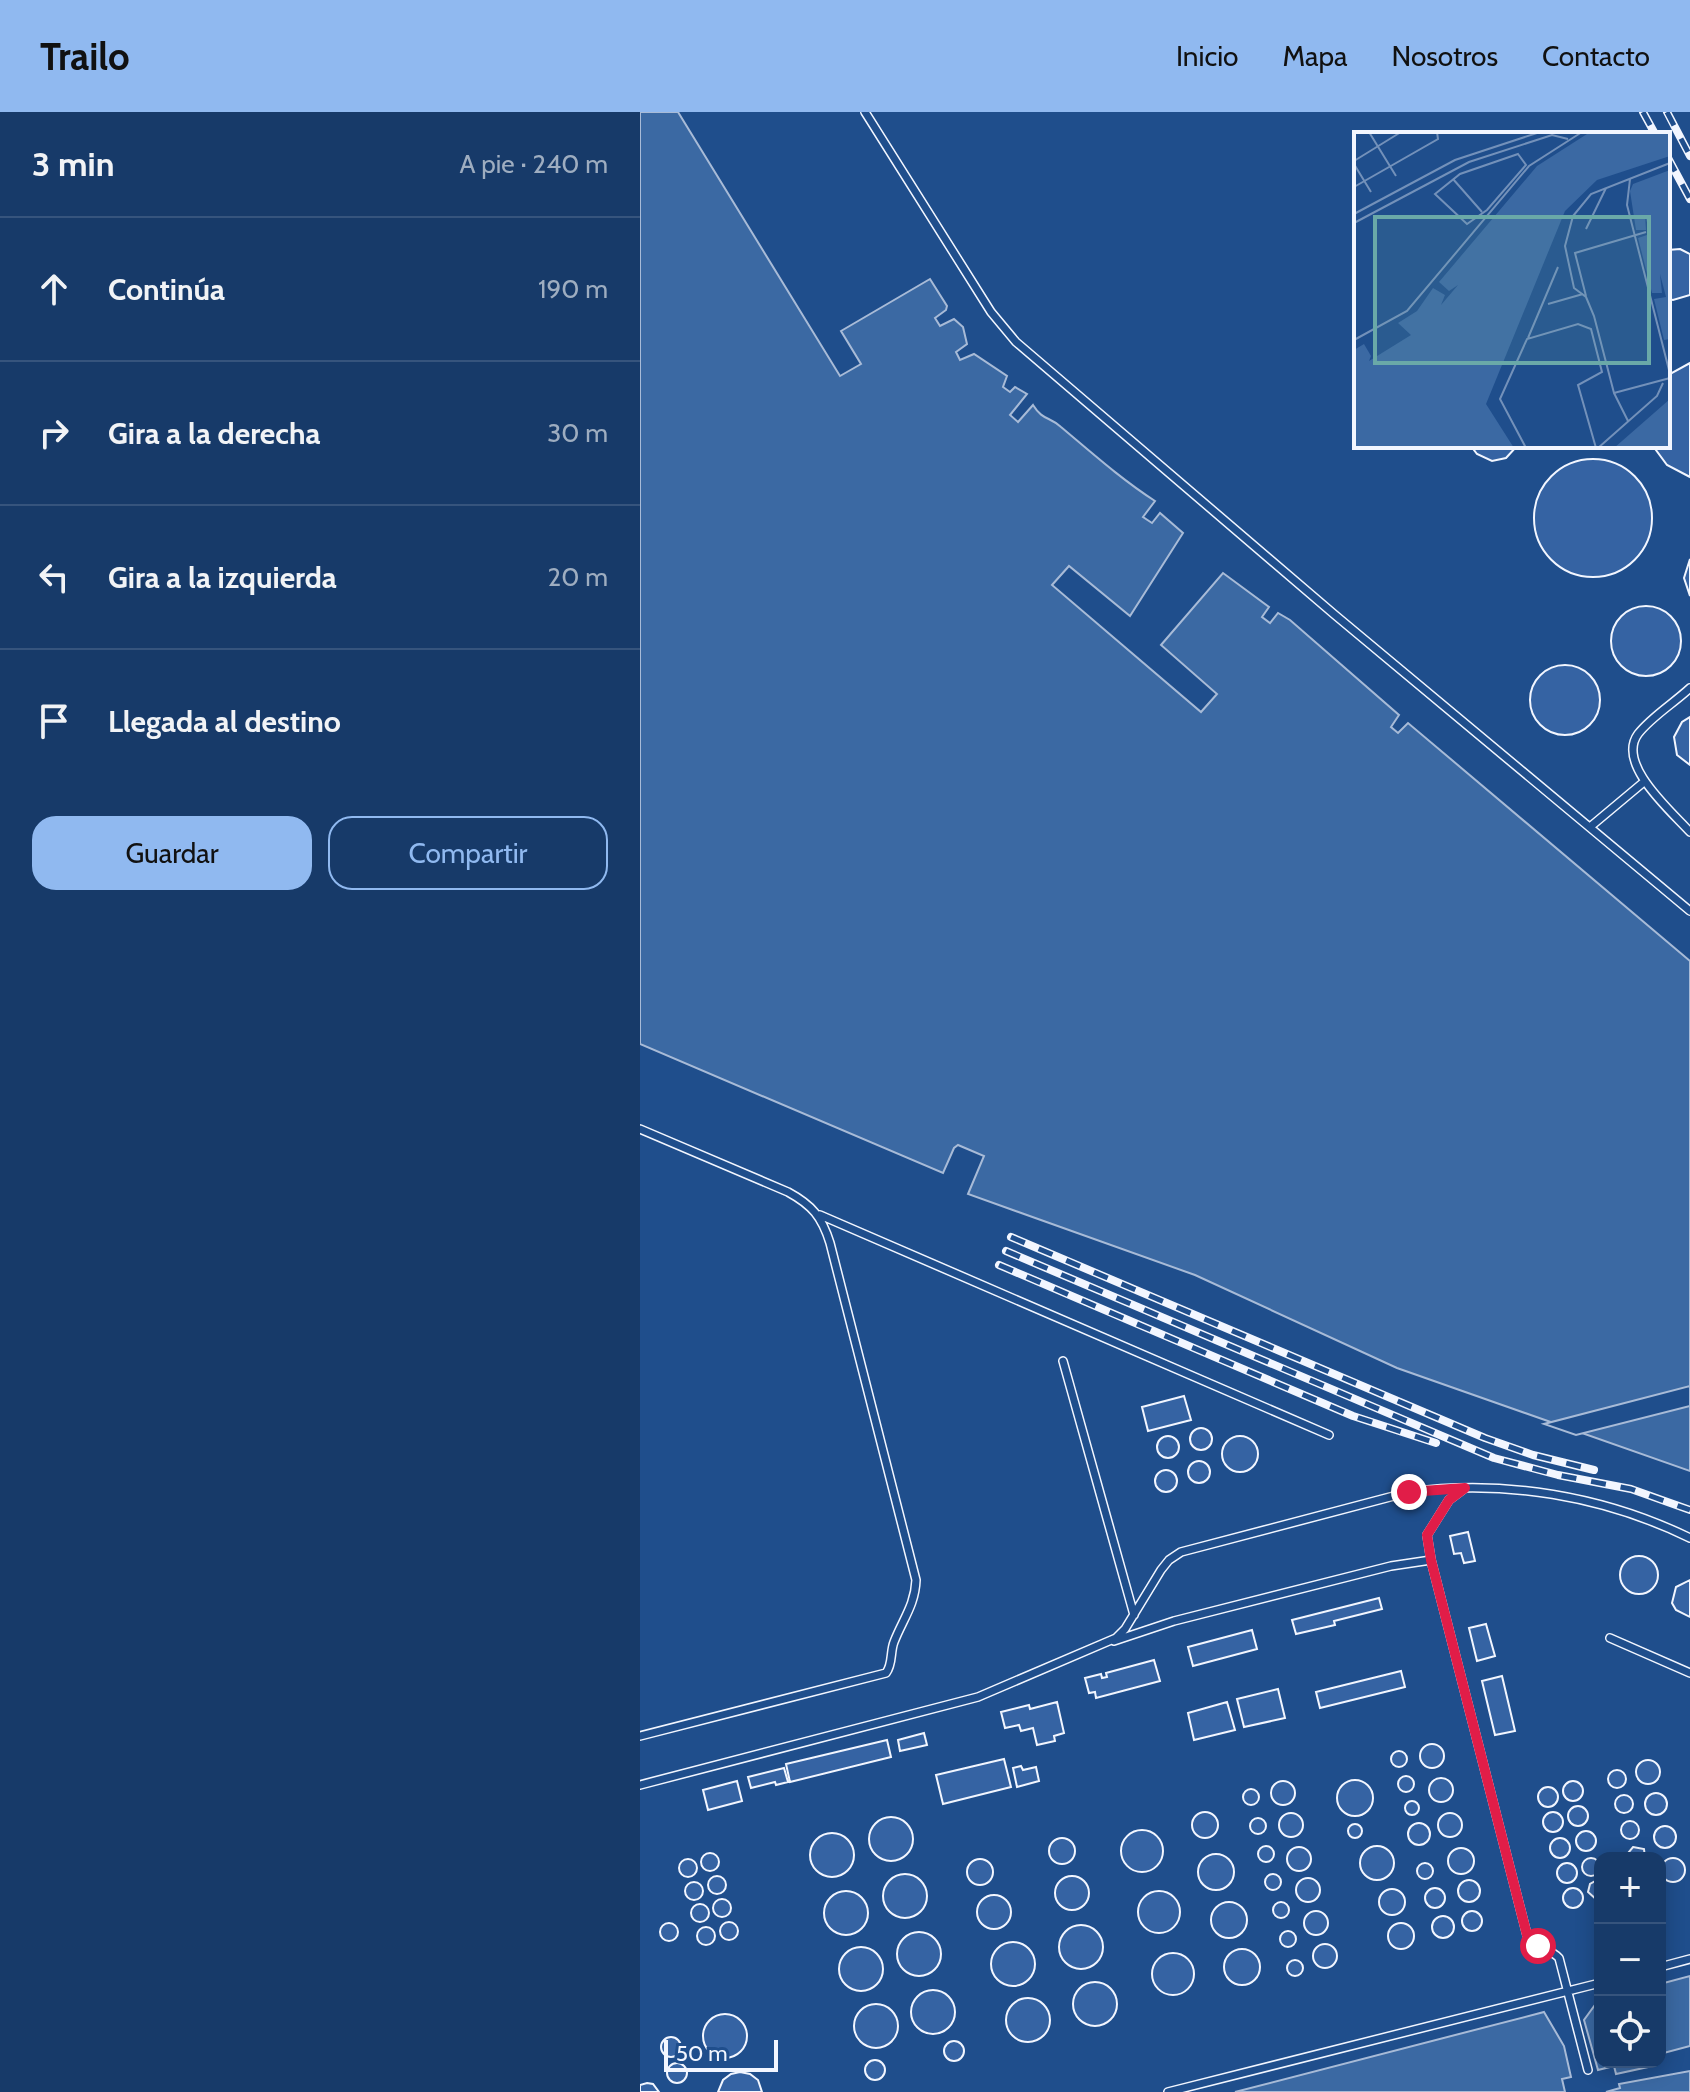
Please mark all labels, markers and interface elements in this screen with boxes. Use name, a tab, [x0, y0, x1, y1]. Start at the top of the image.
text: Trailo	[40, 33, 130, 80]
text: Inicio	[1176, 39, 1239, 73]
text: Mapa	[1283, 39, 1348, 73]
text: Nosotros	[1392, 39, 1498, 73]
text: Contacto	[1542, 39, 1650, 73]
inset map	[1354, 132, 1670, 448]
text: 3 min	[32, 143, 114, 185]
text: A pie · 240 m	[459, 148, 608, 180]
icon: ahead	[32, 267, 76, 311]
text: Continúa	[108, 271, 225, 308]
text: 190 m	[538, 273, 608, 305]
icon: right	[32, 411, 76, 455]
text: Gira a la derecha	[108, 415, 320, 452]
text: 30 m	[547, 417, 608, 449]
icon: left	[32, 555, 76, 599]
text: Gira a la izquierda	[108, 559, 337, 596]
text: 20 m	[548, 561, 608, 593]
icon: arrive	[32, 699, 76, 743]
text: Llegada al destino	[108, 703, 341, 740]
button: Guardar	[32, 816, 312, 890]
button: Compartir	[328, 816, 608, 890]
route end	[1391, 1474, 1427, 1510]
map controls	[1594, 1852, 1666, 2068]
button: +	[1594, 1852, 1666, 1924]
button: −	[1594, 1924, 1666, 1996]
route start	[1520, 1928, 1556, 1964]
button: locate	[1594, 1996, 1666, 2068]
scale bar	[664, 2036, 778, 2072]
text: 50 m	[676, 2040, 728, 2067]

